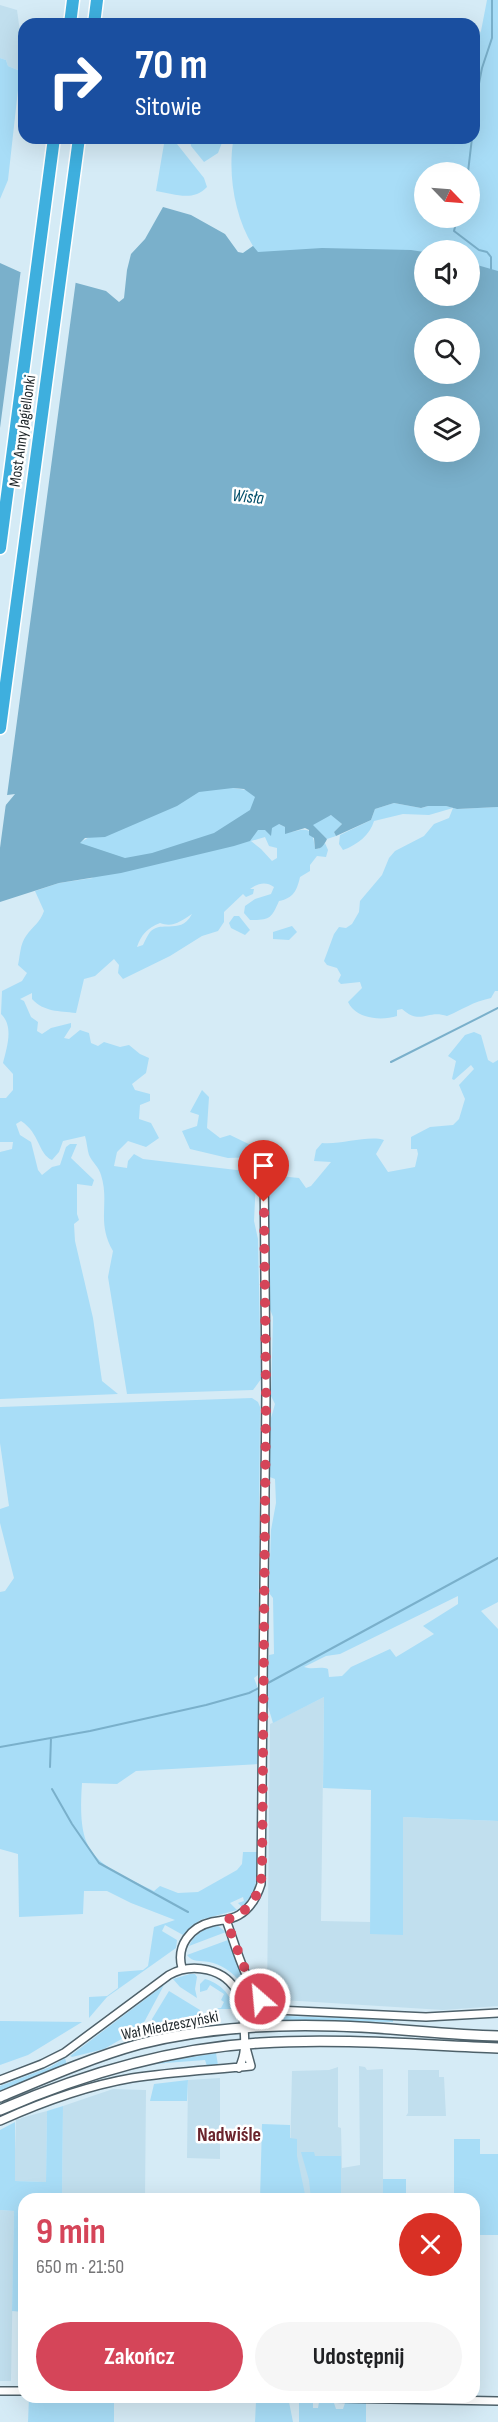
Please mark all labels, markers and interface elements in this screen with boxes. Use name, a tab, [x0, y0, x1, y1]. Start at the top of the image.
text: 70 m	[135, 40, 208, 91]
icon: right	[36, 42, 114, 120]
text: Sitowie	[135, 91, 202, 123]
north arrow	[414, 162, 480, 228]
map controls	[414, 162, 480, 462]
button: sound	[414, 240, 480, 306]
button: search	[414, 318, 480, 384]
street label: Most Anny Jagiellonki	[6, 374, 40, 488]
button: layers	[414, 396, 480, 462]
water label: Wisła	[231, 485, 266, 509]
pin	[238, 1140, 289, 1202]
icon: arrive	[247, 1149, 280, 1182]
position arrow	[228, 1967, 292, 2031]
street label: Wał Miedzeszyński	[120, 2007, 220, 2045]
district label: Nadwiśle	[197, 2123, 261, 2147]
text: 9 min	[36, 2211, 106, 2254]
button: close	[399, 2213, 462, 2276]
text: 650 m · 21:50	[36, 2255, 124, 2279]
button: Zakończ	[36, 2322, 243, 2391]
button: Udostępnij	[255, 2322, 462, 2391]

